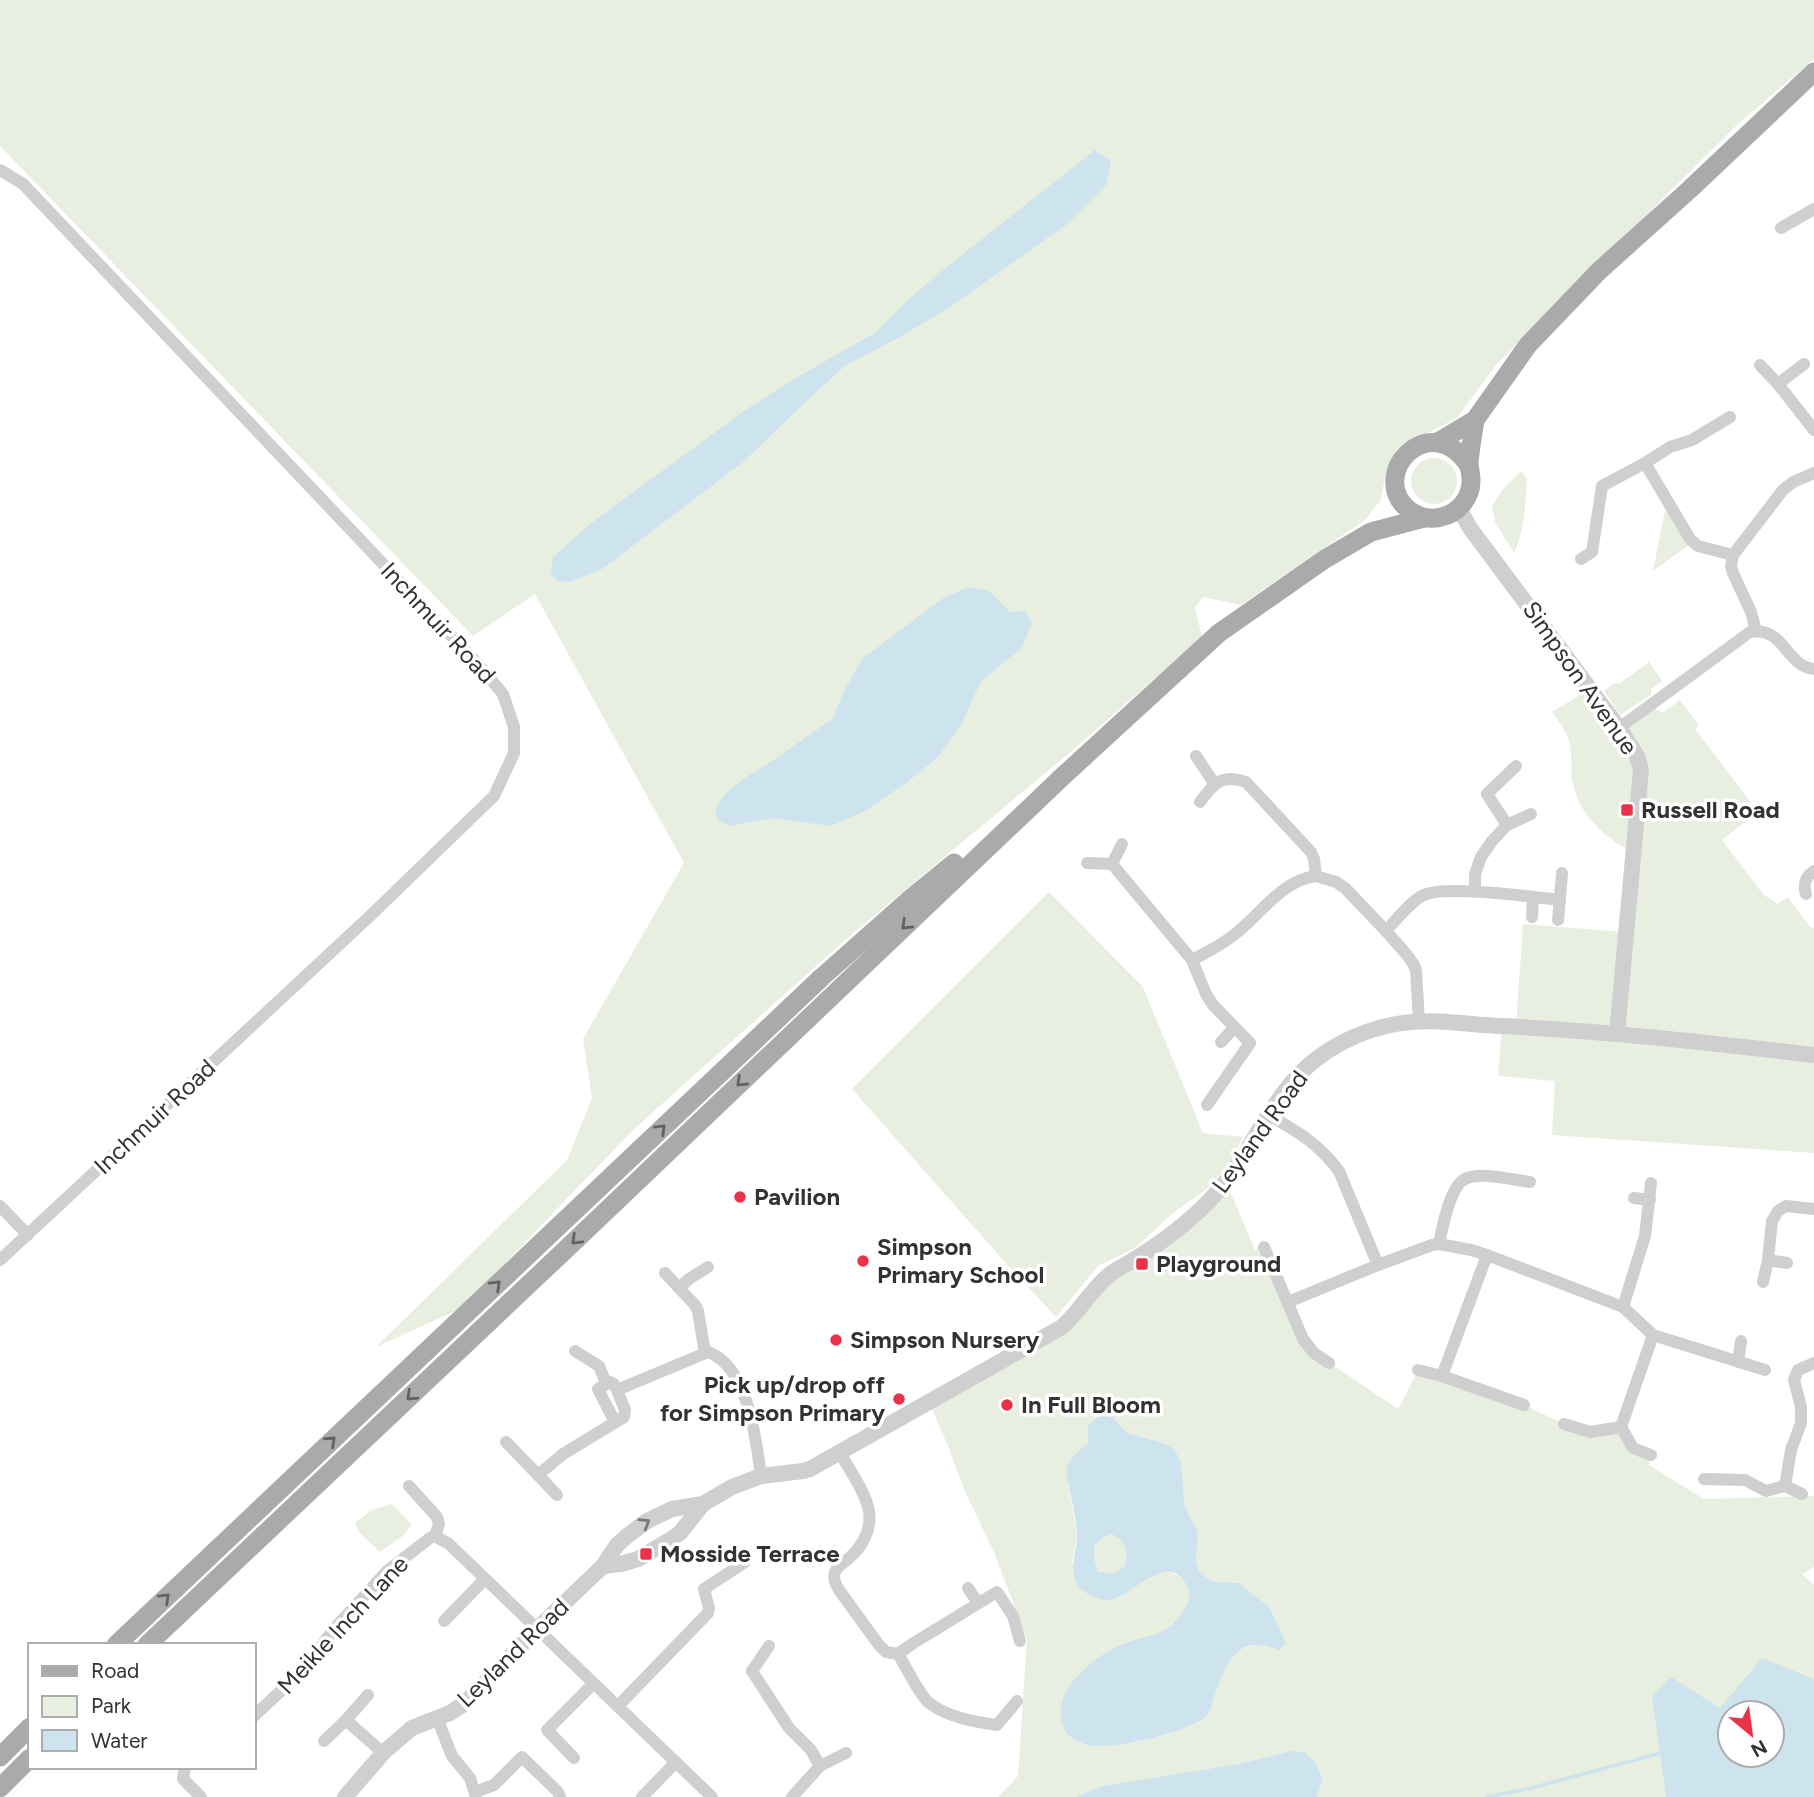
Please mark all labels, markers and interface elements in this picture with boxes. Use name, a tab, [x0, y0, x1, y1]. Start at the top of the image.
street label: Inchmuir Road	[375, 556, 502, 689]
street label: Simpson Avenue	[1517, 595, 1644, 760]
place label: Russell Road	[1641, 795, 1780, 824]
marker: Russell Road	[1619, 802, 1635, 818]
one-way arrow	[901, 917, 914, 930]
street label: Inchmuir Road	[88, 1053, 221, 1180]
street label: Leyland Road	[1206, 1065, 1314, 1198]
one-way arrow	[736, 1074, 749, 1087]
one-way arrow	[653, 1124, 666, 1137]
place label: Pavilion	[754, 1182, 840, 1211]
marker: Pavilion	[732, 1189, 748, 1205]
one-way arrow	[572, 1231, 585, 1244]
place label: Simpson Primary School	[877, 1232, 1044, 1289]
place label: Playground	[1156, 1249, 1281, 1278]
marker: Simpson Primary School	[855, 1253, 871, 1269]
marker: Playground	[1134, 1256, 1150, 1272]
one-way arrow	[488, 1281, 501, 1294]
place label: Simpson Nursery	[850, 1325, 1040, 1354]
marker: Simpson Nursery	[828, 1332, 844, 1348]
place label: Pick up/drop off for Simpson Primary	[660, 1370, 886, 1427]
one-way arrow	[406, 1388, 419, 1400]
place label: In Full Bloom	[1021, 1390, 1161, 1419]
marker: Pick up/drop off for Simpson Primary	[891, 1391, 907, 1407]
marker: In Full Bloom	[999, 1397, 1015, 1413]
one-way arrow	[323, 1437, 336, 1450]
one-way arrow	[638, 1519, 651, 1532]
place label: Mosside Terrace	[660, 1539, 840, 1568]
marker: Mosside Terrace	[638, 1546, 654, 1562]
street label: Meikle Inch Lane	[271, 1550, 414, 1700]
street label: Leyland Road	[451, 1592, 575, 1713]
one-way arrow	[157, 1593, 170, 1606]
legend	[28, 1643, 256, 1769]
text: Road	[91, 1658, 139, 1683]
text: Park	[91, 1693, 132, 1718]
north arrow	[1716, 1699, 1786, 1769]
text: Water	[91, 1728, 147, 1753]
text: N	[1747, 1735, 1771, 1762]

